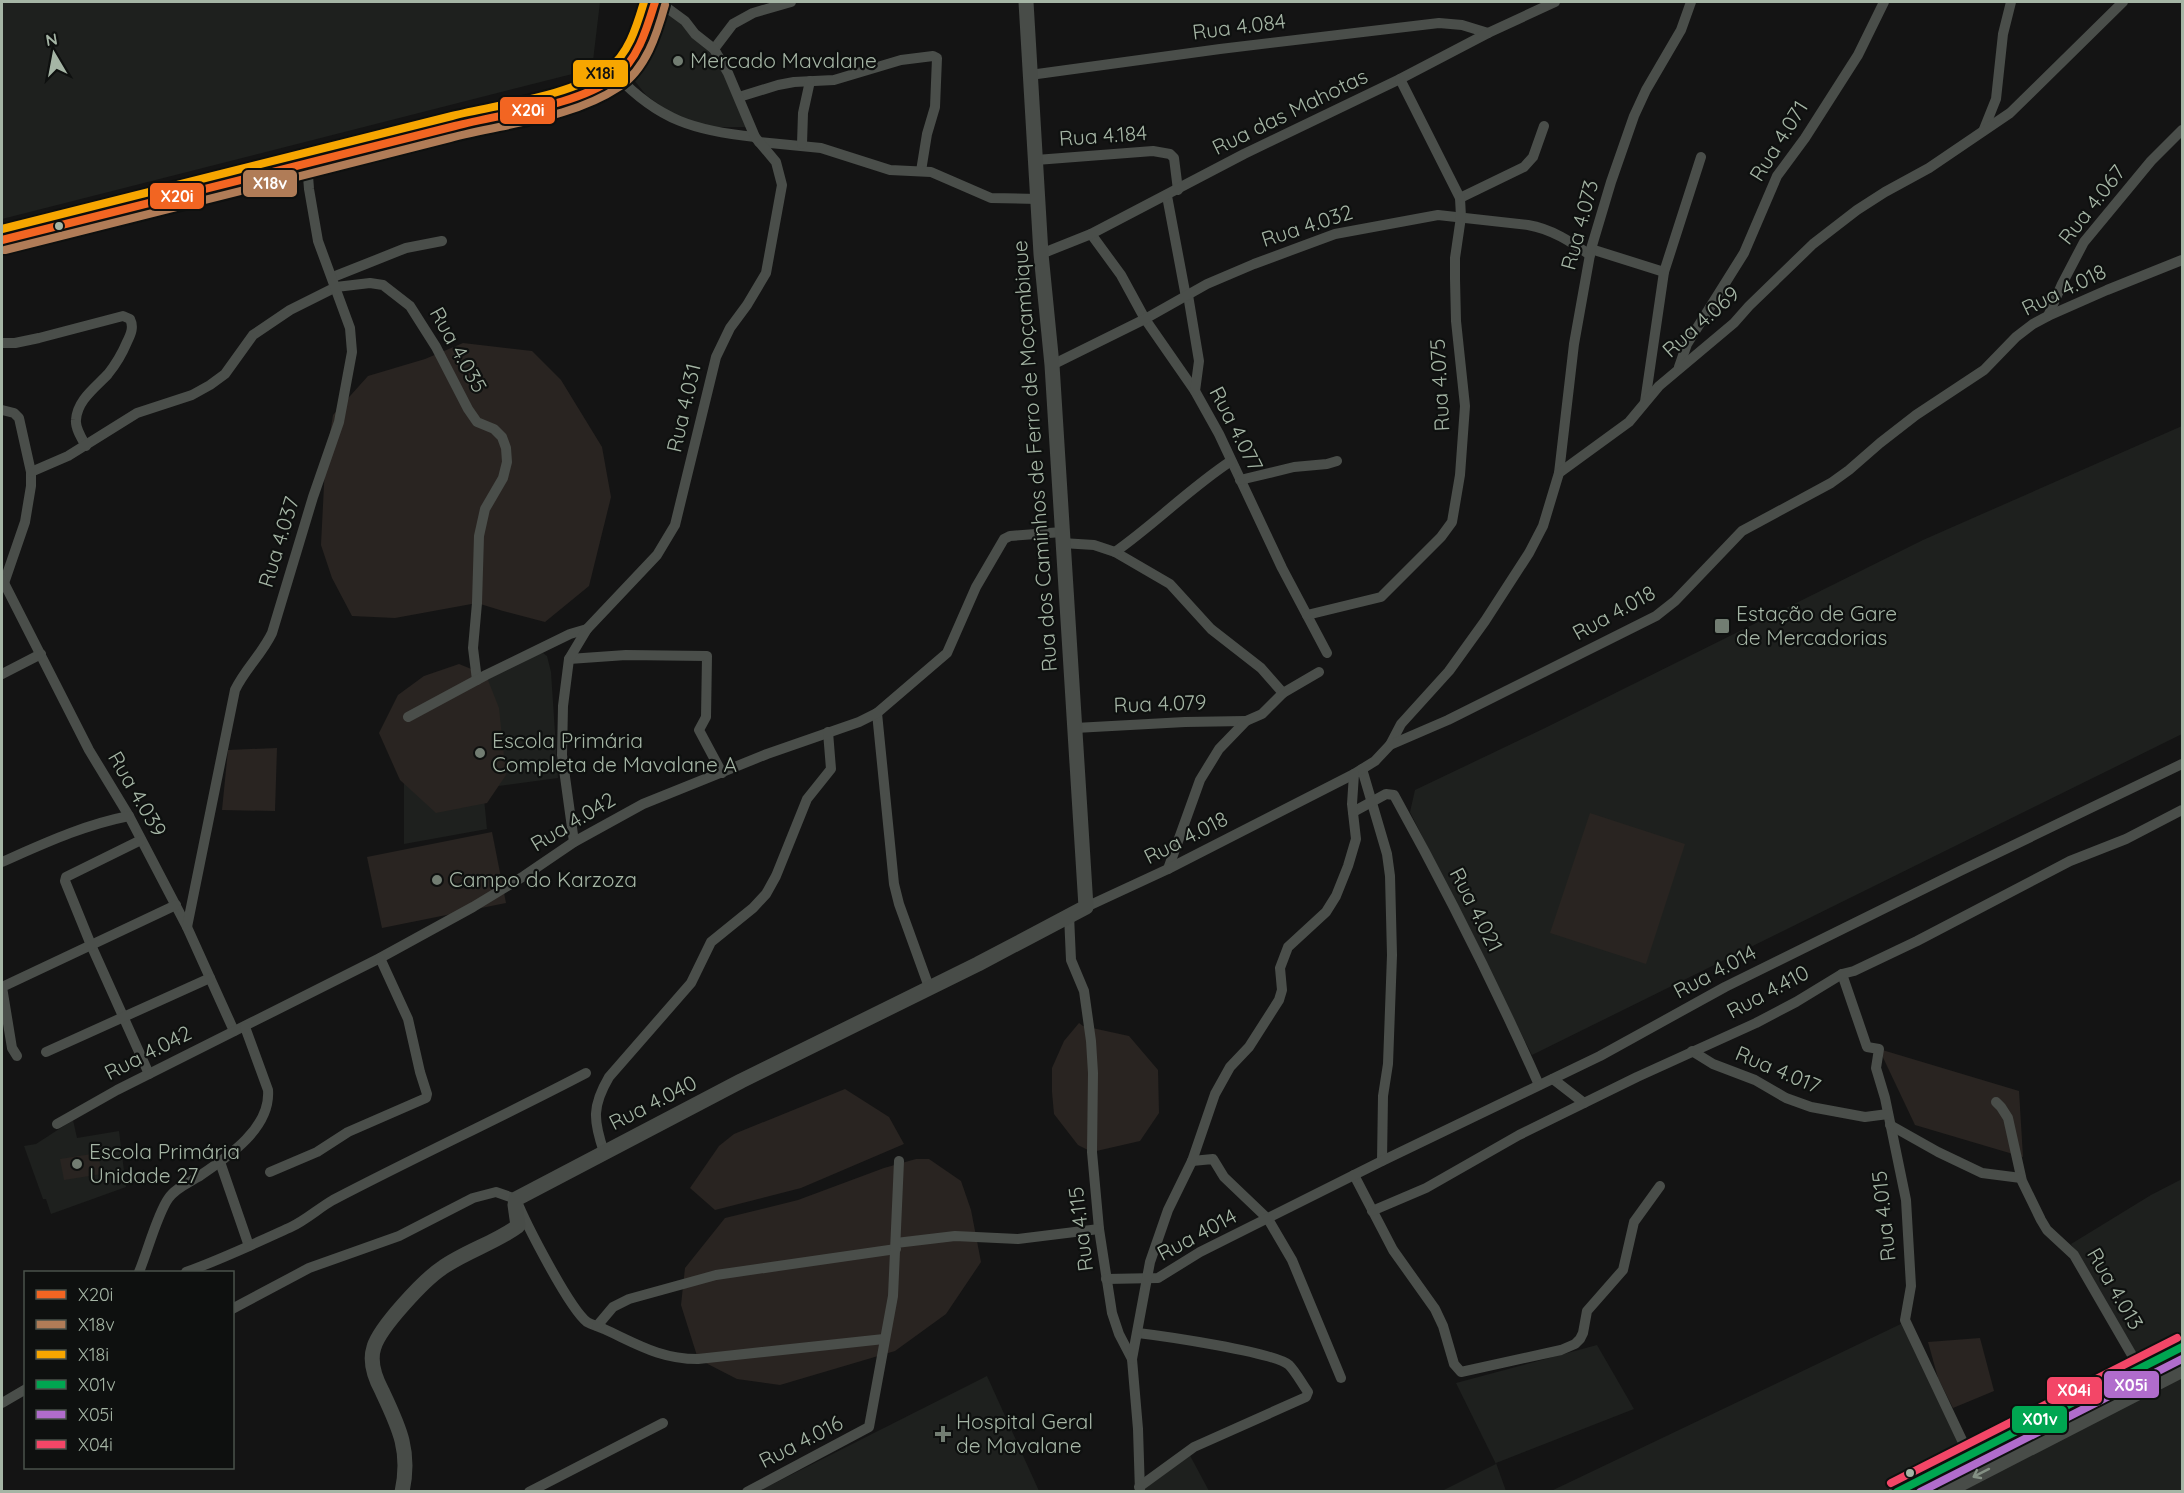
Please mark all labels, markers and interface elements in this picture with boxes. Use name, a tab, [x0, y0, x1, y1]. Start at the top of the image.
street label: Rua 4.084	[1191, 7, 1287, 45]
north arrow	[24, 24, 84, 84]
text: N	[44, 28, 59, 50]
place label: Mercado Mavalane	[690, 47, 877, 73]
marker: Mercado Mavalane	[671, 54, 685, 68]
line badge: X18i	[572, 59, 629, 88]
street label: Rua das Mahotas	[1208, 62, 1372, 160]
text: X18i	[585, 63, 615, 83]
street label: Rua 4.071	[1743, 95, 1813, 186]
line badge: X20i	[499, 96, 556, 125]
text: X20i	[511, 100, 545, 120]
street label: Rua 4.184	[1058, 119, 1148, 151]
street label: Rua 4.067	[2052, 159, 2130, 249]
line badge: X18v	[242, 169, 298, 198]
text: X18v	[253, 173, 287, 193]
street label: Rua 4.073	[1555, 177, 1604, 273]
line badge: X20i	[149, 182, 205, 210]
text: X20i	[160, 186, 194, 206]
street label: Rua 4.032	[1258, 198, 1356, 252]
unlabelled marker	[53, 220, 65, 232]
street label: Rua dos Caminhos de Ferro de Moçambique	[1006, 239, 1062, 673]
street label: Rua 4.018	[2017, 258, 2110, 321]
street label: Rua 4.069	[1656, 280, 1744, 363]
street label: Rua 4.035	[425, 302, 493, 397]
street label: Rua 4.075	[1424, 338, 1454, 432]
street label: Rua 4.031	[660, 361, 706, 455]
street label: Rua 4.077	[1204, 382, 1269, 476]
street label: Rua 4.037	[252, 493, 304, 590]
street label: Rua 4.018	[1568, 579, 1660, 645]
place label: Estação de Gare de Mercadorias	[1736, 600, 1897, 650]
marker: Estação de Gare de Mercadorias	[1713, 617, 1731, 635]
street label: Rua 4.079	[1113, 688, 1207, 718]
place label: Escola Primária Completa de Mavalane A	[492, 727, 737, 777]
street label: Rua 4.039	[103, 746, 173, 841]
marker: Escola Primária Completa de Mavalane A	[473, 746, 487, 760]
street label: Rua 4.042	[525, 786, 620, 857]
street label: Rua 4.018	[1139, 805, 1232, 869]
street label: Rua 4.021	[1445, 863, 1509, 956]
place label: Campo do Karzoza	[449, 866, 637, 892]
marker: Campo do Karzoza	[430, 873, 444, 887]
street label: Rua 4.014	[1669, 938, 1760, 1004]
street label: Rua 4.410	[1722, 959, 1813, 1024]
street label: Rua 4.042	[100, 1019, 195, 1085]
street label: Rua 4.017	[1732, 1039, 1825, 1099]
street label: Rua 4.040	[604, 1069, 701, 1135]
place label: Escola Primária Unidade 27	[89, 1138, 240, 1188]
marker: Escola Primária Unidade 27	[70, 1157, 84, 1171]
street label: Rua 4.015	[1865, 1170, 1901, 1263]
street label: Rua 4.115	[1062, 1185, 1098, 1273]
street label: Rua 4014	[1152, 1202, 1241, 1266]
street label: Rua 4.013	[2082, 1243, 2150, 1334]
legend	[24, 1271, 234, 1469]
text: X20i	[78, 1283, 113, 1306]
text: X18v	[78, 1313, 115, 1336]
text: X18i	[78, 1343, 109, 1366]
line badge: X05i	[2103, 1370, 2160, 1399]
text: X01v	[78, 1373, 116, 1396]
text: X05i	[2114, 1375, 2148, 1395]
line badge: X04i	[2046, 1376, 2103, 1405]
text: X04i	[2057, 1380, 2091, 1400]
text: X05i	[78, 1403, 113, 1426]
line badge: X01v	[2011, 1405, 2068, 1434]
place label: Hospital Geral de Mavalane	[956, 1408, 1093, 1458]
street label: Rua 4.016	[754, 1409, 847, 1473]
text: X01v	[2022, 1409, 2058, 1429]
marker: Hospital Geral de Mavalane	[934, 1425, 952, 1443]
text: X04i	[78, 1433, 113, 1456]
unlabelled marker	[1904, 1467, 1916, 1479]
one-way arrow	[1972, 1468, 1990, 1479]

